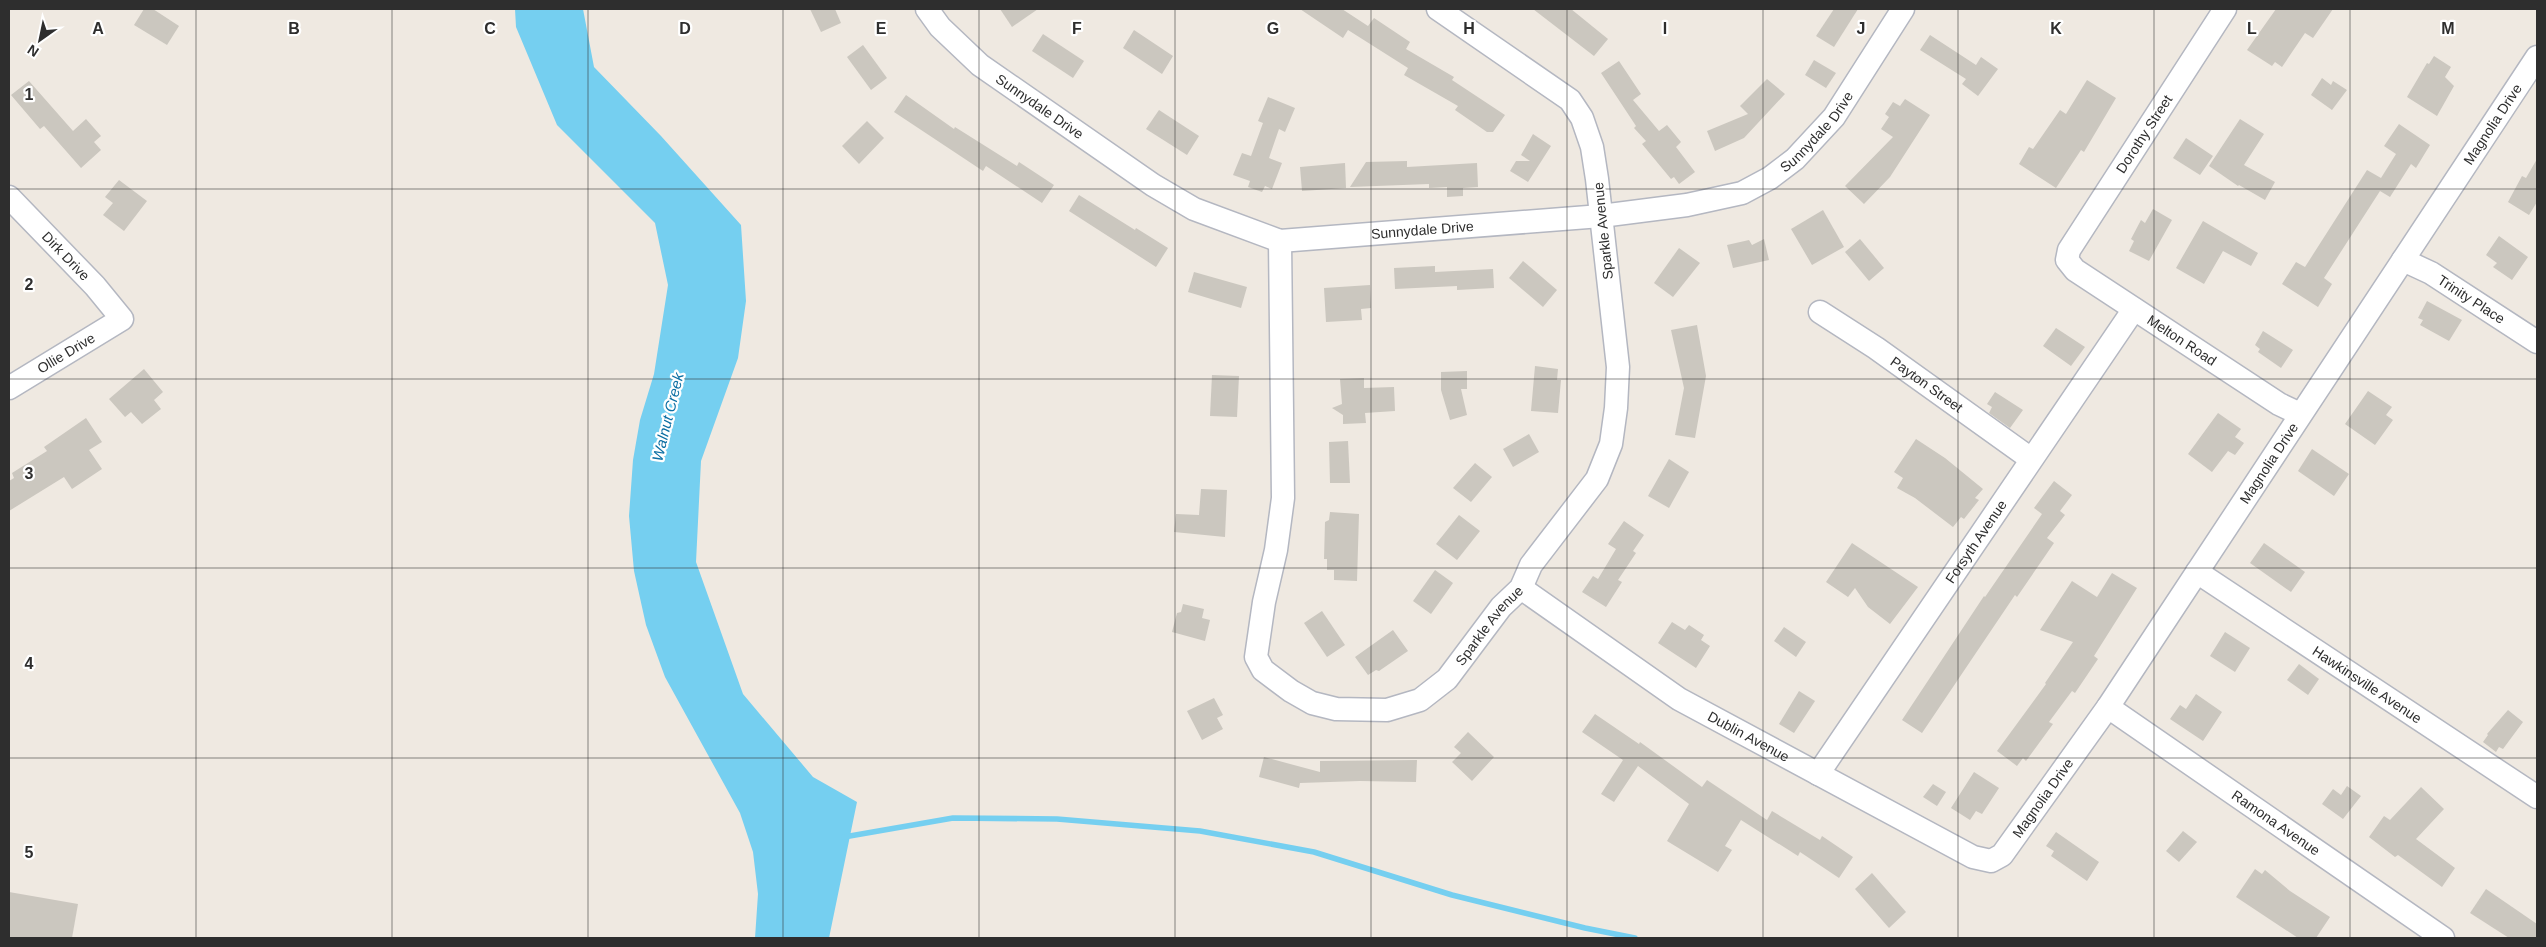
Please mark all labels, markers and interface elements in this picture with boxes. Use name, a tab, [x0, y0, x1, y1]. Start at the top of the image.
north arrow	[15, 15, 65, 65]
text: A	[92, 20, 104, 37]
text: B	[288, 20, 300, 37]
text: C	[484, 20, 496, 37]
text: D	[679, 20, 691, 37]
text: E	[876, 20, 887, 37]
text: F	[1072, 20, 1082, 37]
text: G	[1267, 20, 1279, 37]
text: H	[1463, 20, 1475, 37]
text: I	[1663, 20, 1667, 37]
text: J	[1857, 20, 1865, 37]
text: K	[2050, 20, 2062, 37]
text: L	[2247, 20, 2257, 37]
text: M	[2441, 20, 2455, 37]
text: N	[24, 41, 42, 60]
street label: Sunnydale Drive	[993, 71, 1087, 142]
street label: Magnolia Drive	[2460, 81, 2525, 168]
text: 1	[25, 86, 34, 103]
street label: Sunnydale Drive	[1777, 88, 1856, 176]
street label: Dorothy Street	[2113, 92, 2175, 176]
street label: Sparkle Avenue	[1590, 181, 1616, 280]
street label: Sunnydale Drive	[1370, 218, 1474, 242]
street label: Dirk Drive	[39, 228, 93, 284]
street label: Trinity Place	[2435, 272, 2508, 327]
text: 2	[25, 276, 34, 293]
street label: Melton Road	[2144, 312, 2220, 369]
street label: Ollie Drive	[34, 329, 98, 376]
street label: Payton Street	[1888, 353, 1966, 416]
water label: Walnut Creek	[648, 369, 687, 463]
street label: Magnolia Drive	[2236, 420, 2301, 507]
text: 3	[25, 465, 34, 482]
street label: Forsyth Avenue	[1942, 497, 2010, 586]
street label: Sparkle Avenue	[1452, 582, 1526, 668]
street label: Hawkinsville Avenue	[2310, 643, 2425, 727]
text: 4	[25, 655, 34, 672]
street label: Dublin Avenue	[1705, 708, 1792, 765]
street label: Magnolia Drive	[2009, 755, 2077, 841]
street label: Ramona Avenue	[2229, 787, 2323, 859]
text: 5	[25, 844, 34, 861]

